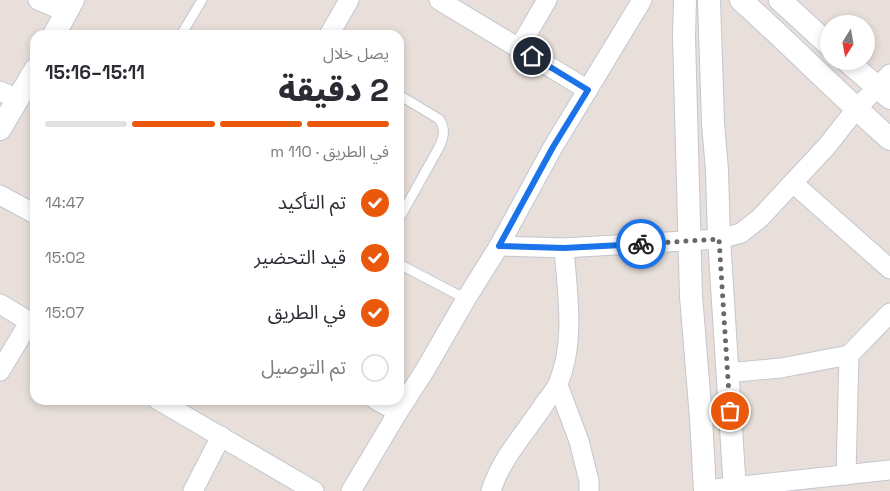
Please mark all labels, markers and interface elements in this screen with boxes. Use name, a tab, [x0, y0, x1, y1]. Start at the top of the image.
north arrow	[820, 15, 875, 70]
map controls	[820, 15, 875, 70]
pin	[511, 35, 553, 77]
icon: home	[518, 42, 546, 70]
text: يصل خلال	[323, 43, 389, 64]
text: 15:11–15:16	[45, 60, 145, 85]
text: 2 دقيقة	[278, 70, 389, 110]
text: في الطريق · 110 m	[270, 141, 389, 162]
icon: check	[361, 189, 389, 217]
text: تم التأكيد	[278, 190, 346, 215]
text: 14:47	[45, 192, 84, 213]
courier	[616, 219, 666, 269]
icon: bike	[627, 230, 655, 258]
icon: check	[361, 244, 389, 272]
text: قيد التحضير	[254, 245, 346, 270]
text: 15:02	[45, 247, 85, 268]
icon: check	[361, 299, 389, 327]
text: في الطريق	[268, 300, 346, 325]
text: 15:07	[45, 302, 84, 323]
text: تم التوصيل	[261, 355, 346, 380]
pin	[709, 390, 751, 432]
icon: bag	[716, 397, 744, 425]

